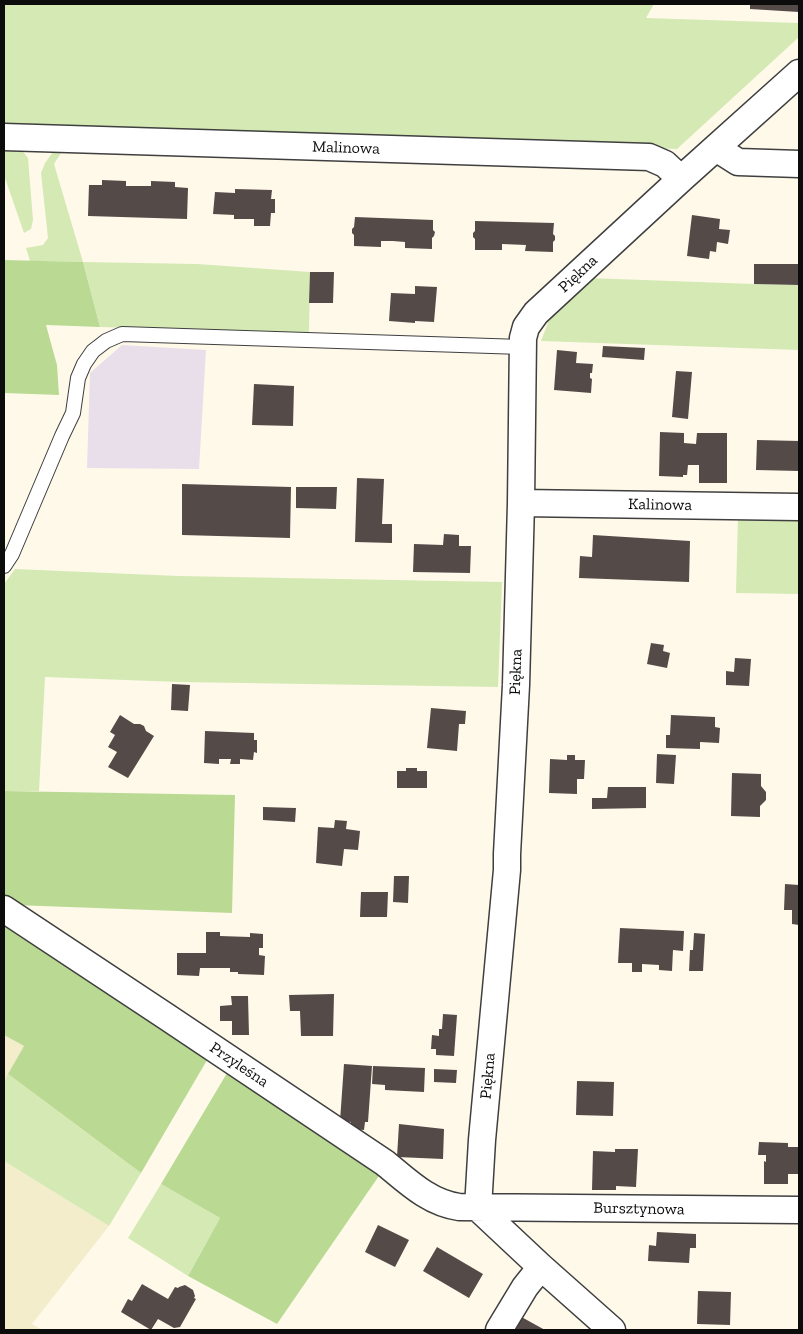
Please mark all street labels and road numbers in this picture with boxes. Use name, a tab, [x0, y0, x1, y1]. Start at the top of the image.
street label: Malinowa	[312, 137, 380, 159]
street label: Piękna	[554, 251, 602, 297]
street label: Kalinowa	[628, 495, 692, 515]
street label: Piękna	[506, 648, 526, 696]
street label: Przyleśna	[206, 1038, 272, 1092]
street label: Piękna	[476, 1052, 500, 1100]
street label: Bursztynowa	[593, 1199, 685, 1219]

